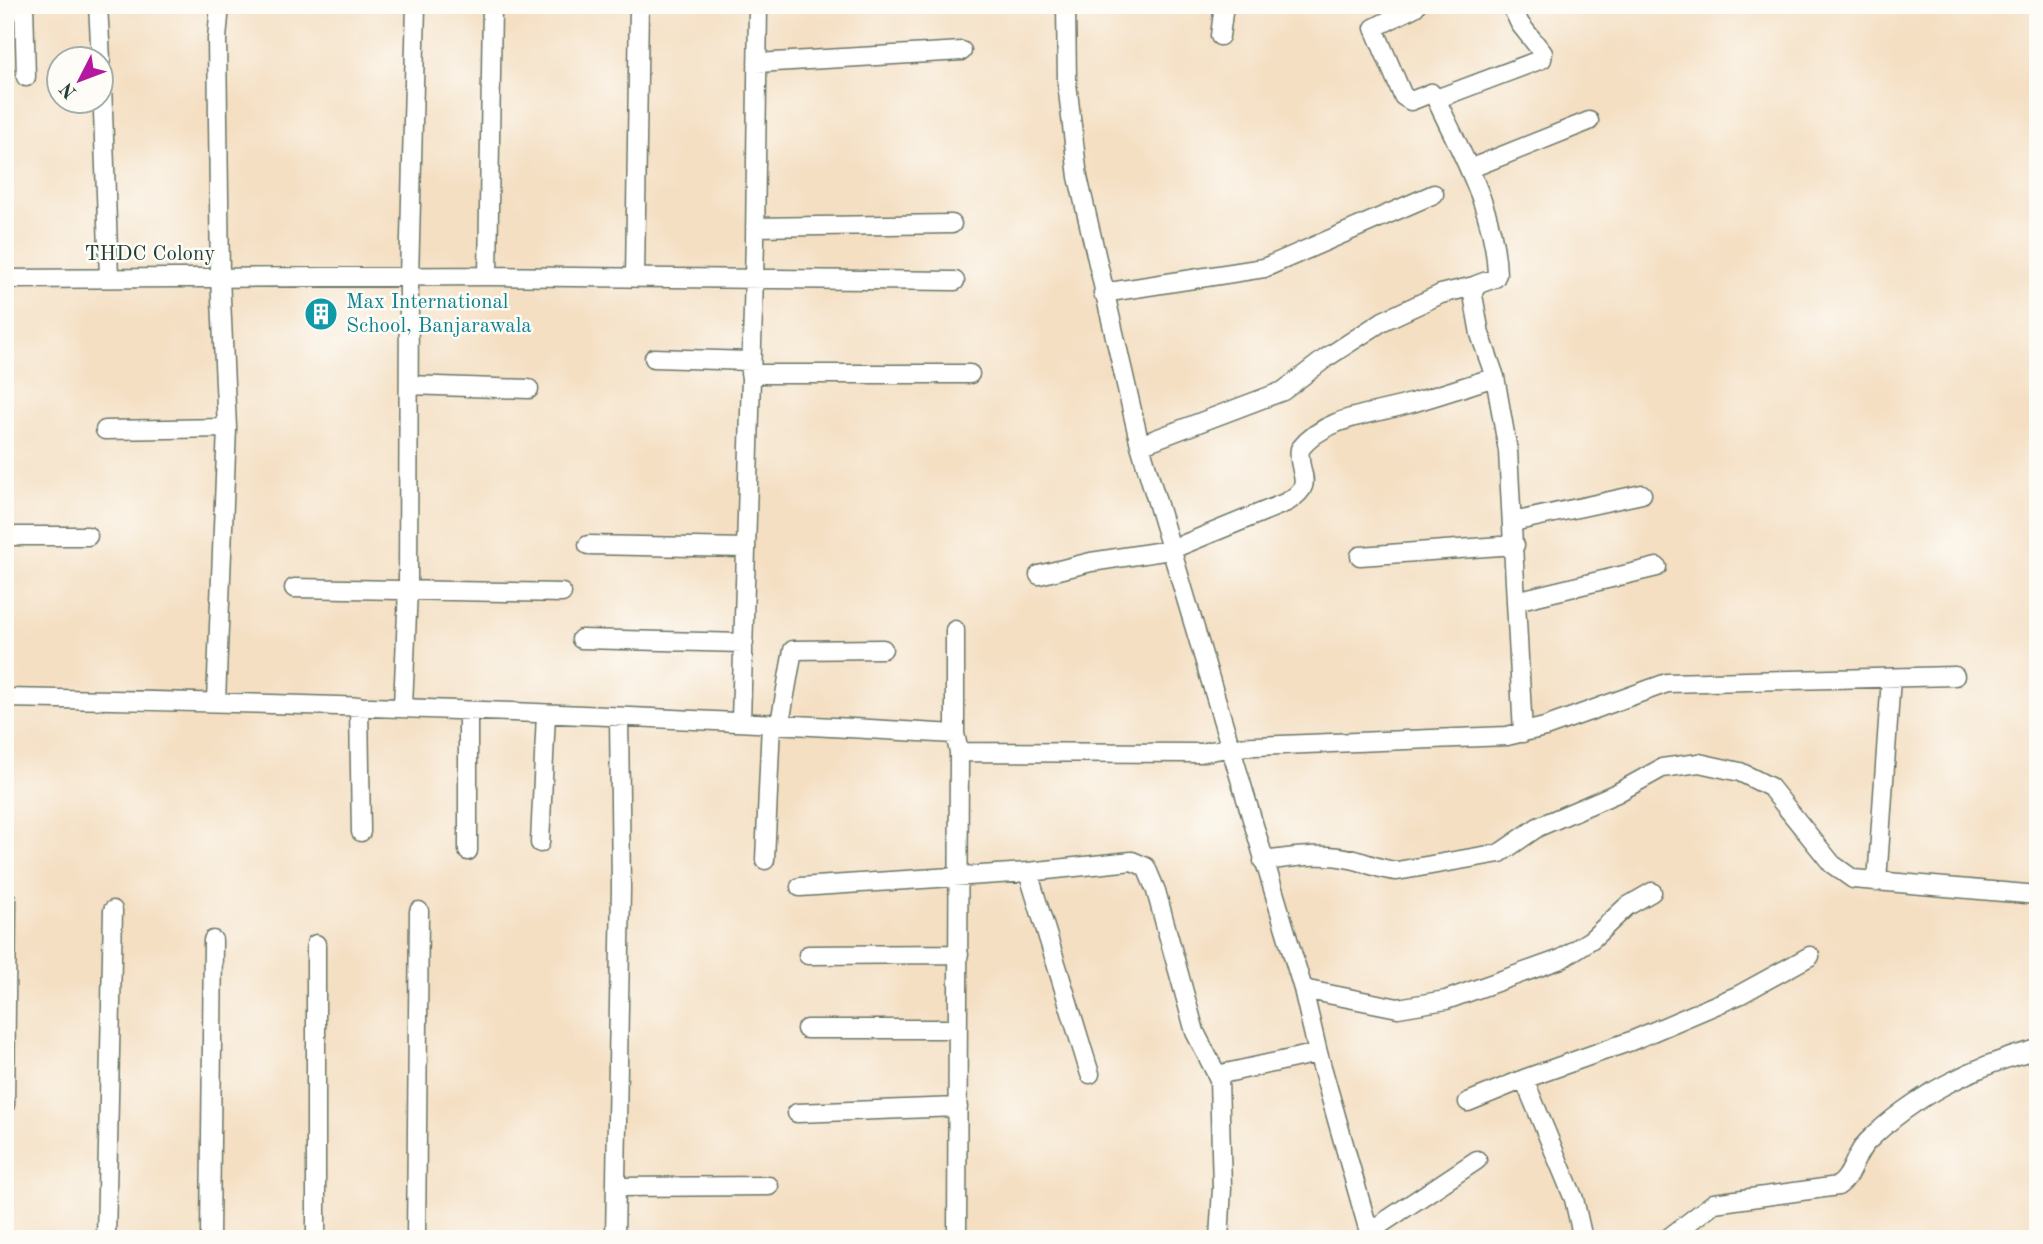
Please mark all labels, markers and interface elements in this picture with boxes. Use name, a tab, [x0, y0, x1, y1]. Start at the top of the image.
north arrow	[46, 46, 116, 116]
text: N	[57, 78, 81, 101]
street label: THDC Colony	[85, 244, 215, 265]
place label: Max International School, Banjarawala	[346, 292, 532, 337]
building icon: Max International School, Banjarawala	[302, 295, 340, 333]

